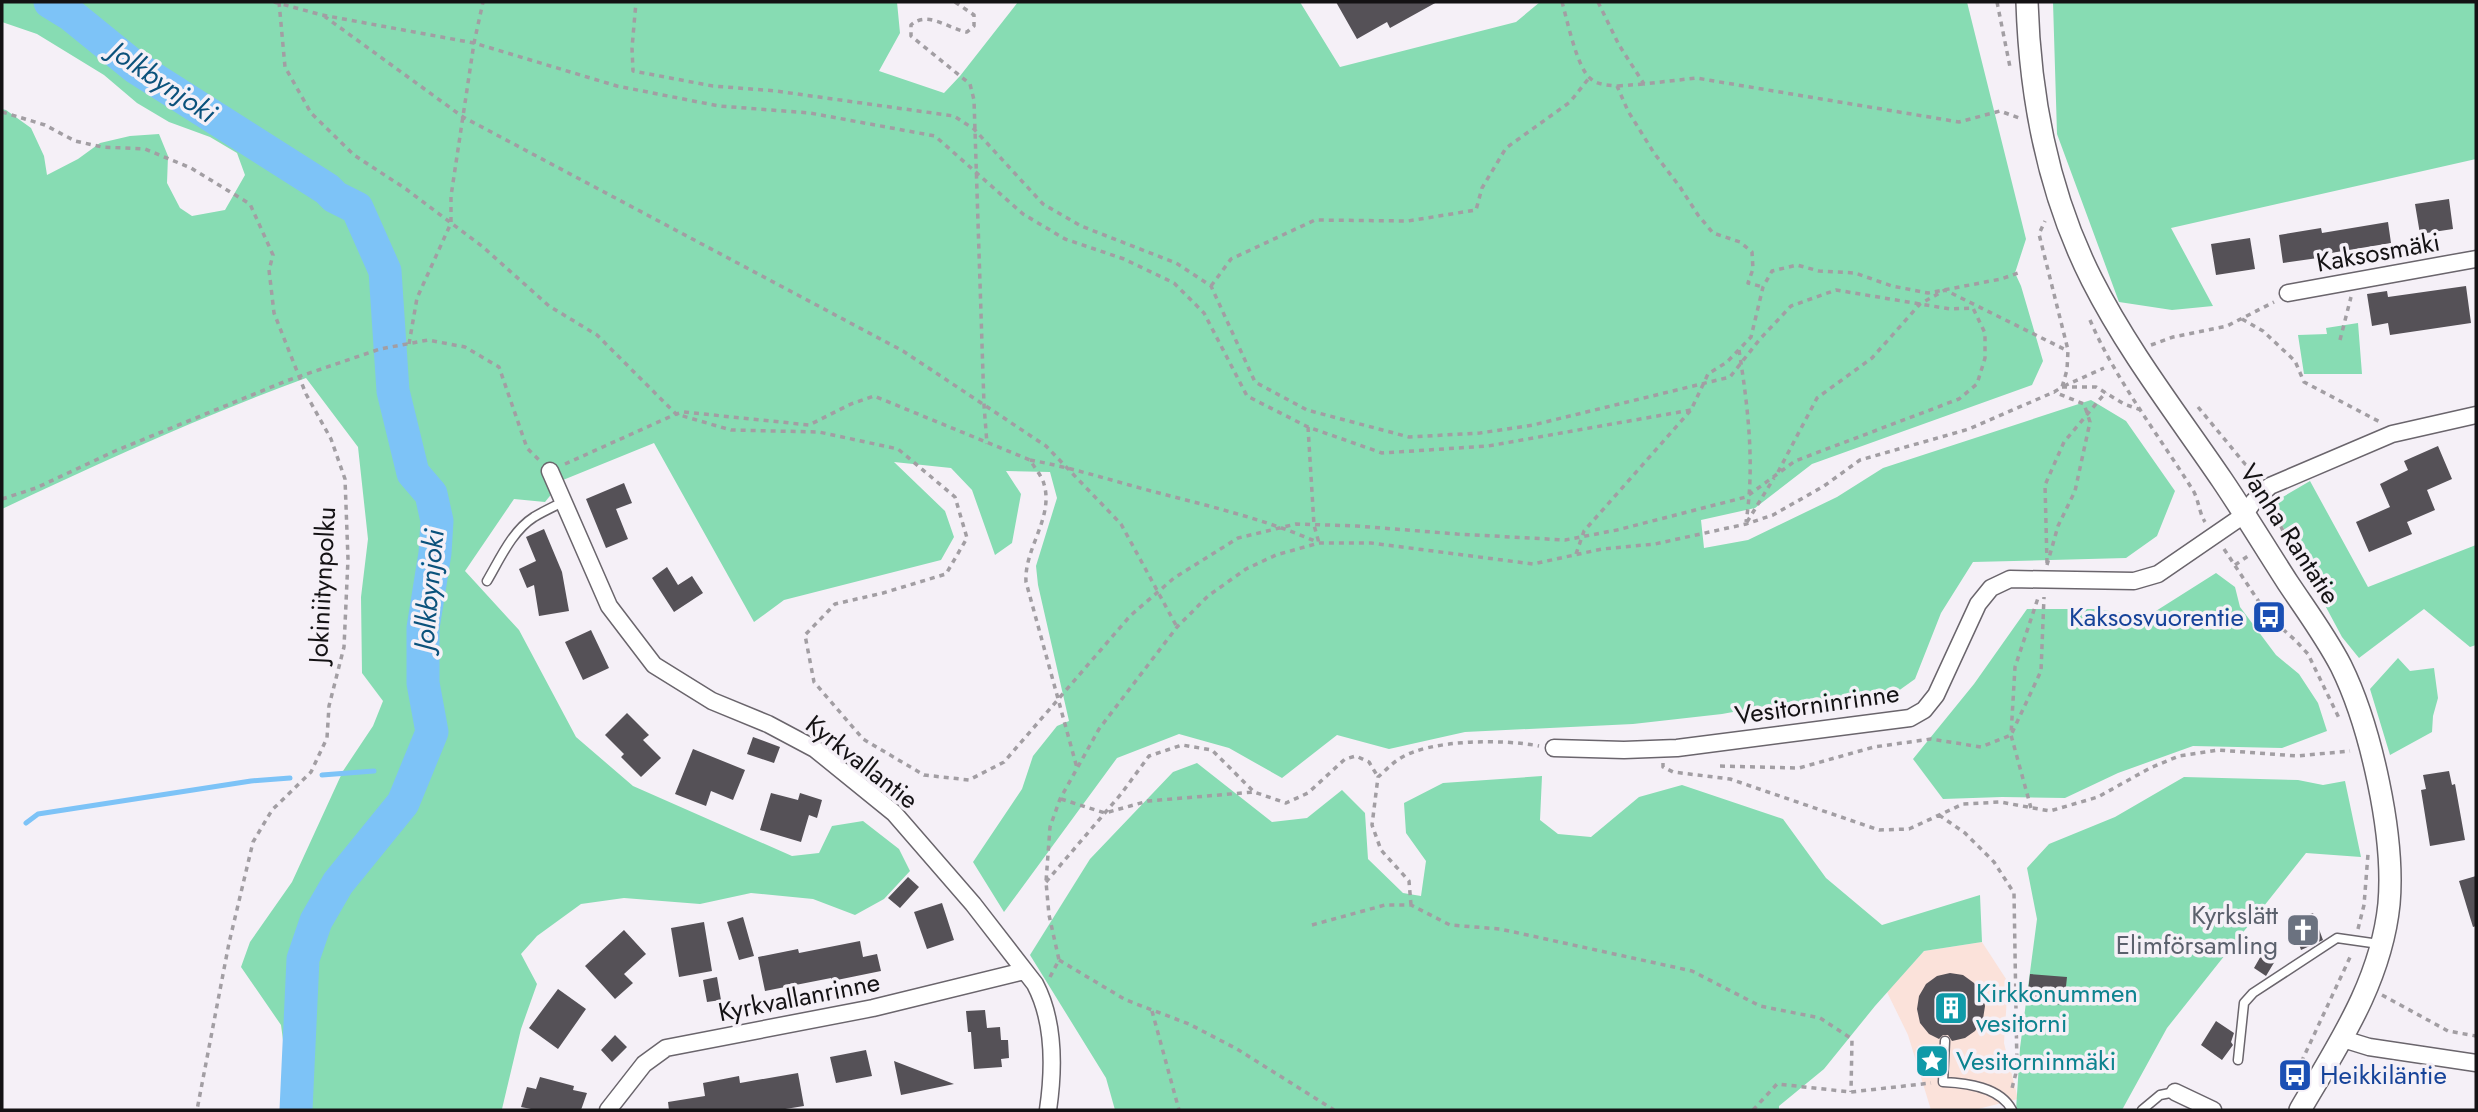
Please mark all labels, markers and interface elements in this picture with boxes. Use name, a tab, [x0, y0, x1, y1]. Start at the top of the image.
water label: Jolkbynjoki	[97, 28, 226, 133]
street label: Kaksosmäki	[2313, 222, 2443, 282]
street label: Vanha Rantatie	[2230, 456, 2350, 612]
street label: Jokiniitynpolku	[299, 506, 345, 667]
water label: Jolkbynjoki	[403, 527, 455, 657]
place label: Kaksosvuorentie	[2069, 598, 2244, 636]
bus stop icon: Kaksosvuorentie	[2250, 598, 2288, 636]
street label: Vesitorninrinne	[1732, 674, 1902, 734]
street label: Kyrkvallantie	[797, 706, 927, 818]
place label: Kyrkslätt Elimförsamling	[2116, 896, 2279, 964]
church icon: Kyrkslätt Elimförsamling	[2284, 911, 2322, 949]
street label: Kyrkvallanrinne	[715, 963, 883, 1031]
place label: Kirkkonummen vesitorni	[1976, 974, 2138, 1042]
building icon: Kirkkonummen vesitorni	[1932, 989, 1970, 1027]
place icon: Vesitorninmäki	[1913, 1042, 1951, 1080]
place label: Vesitorninmäki	[1956, 1042, 2116, 1080]
bus stop icon: Heikkiläntie	[2276, 1056, 2314, 1094]
place label: Heikkiläntie	[2320, 1056, 2447, 1094]

